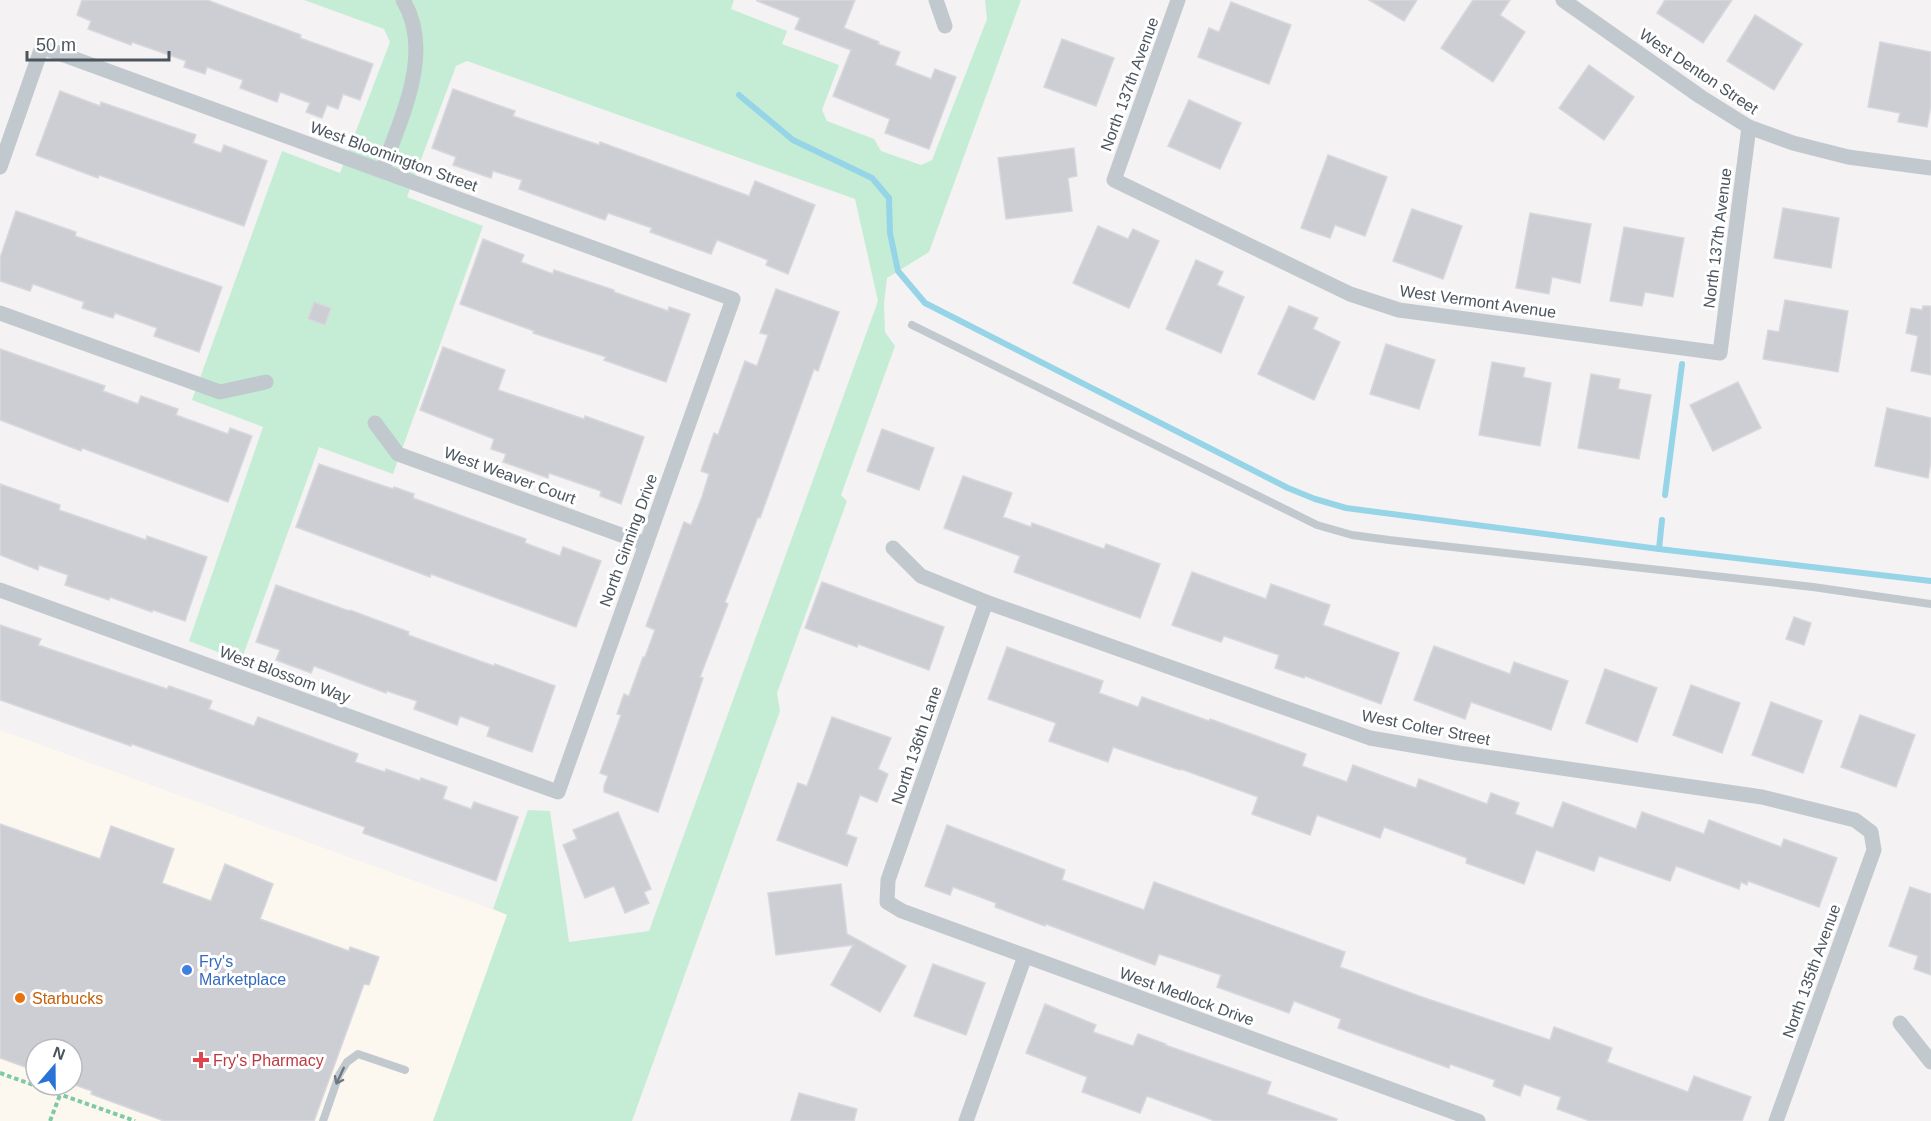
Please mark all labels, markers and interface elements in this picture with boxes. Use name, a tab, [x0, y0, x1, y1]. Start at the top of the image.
street label: North 137th Avenue	[1097, 15, 1162, 153]
scale bar	[27, 24, 170, 62]
street label: West Denton Street	[1636, 25, 1762, 118]
text: 50 m	[36, 35, 76, 55]
street label: West Bloomington Street	[308, 118, 480, 195]
street label: North 137th Avenue	[1700, 167, 1735, 309]
street label: West Vermont Avenue	[1399, 282, 1557, 321]
street label: West Weaver Court	[442, 444, 579, 507]
street label: North Ginning Drive	[596, 471, 661, 609]
street label: West Blossom Way	[217, 643, 352, 706]
street label: North 136th Lane	[888, 684, 945, 806]
street label: West Colter Street	[1360, 707, 1492, 748]
street label: North 135th Avenue	[1779, 902, 1844, 1040]
place label: Fry's Marketplace	[199, 953, 286, 988]
marker: Fry's Marketplace	[180, 963, 194, 977]
street label: West Medlock Drive	[1117, 964, 1257, 1029]
place label: Starbucks	[32, 990, 103, 1007]
marker: Starbucks	[13, 991, 27, 1005]
north arrow	[24, 1037, 84, 1097]
text: N	[51, 1043, 67, 1063]
place label: Fry's Pharmacy	[213, 1052, 324, 1069]
marker: Fry's Pharmacy	[194, 1053, 208, 1067]
one-way arrow	[333, 1066, 345, 1084]

